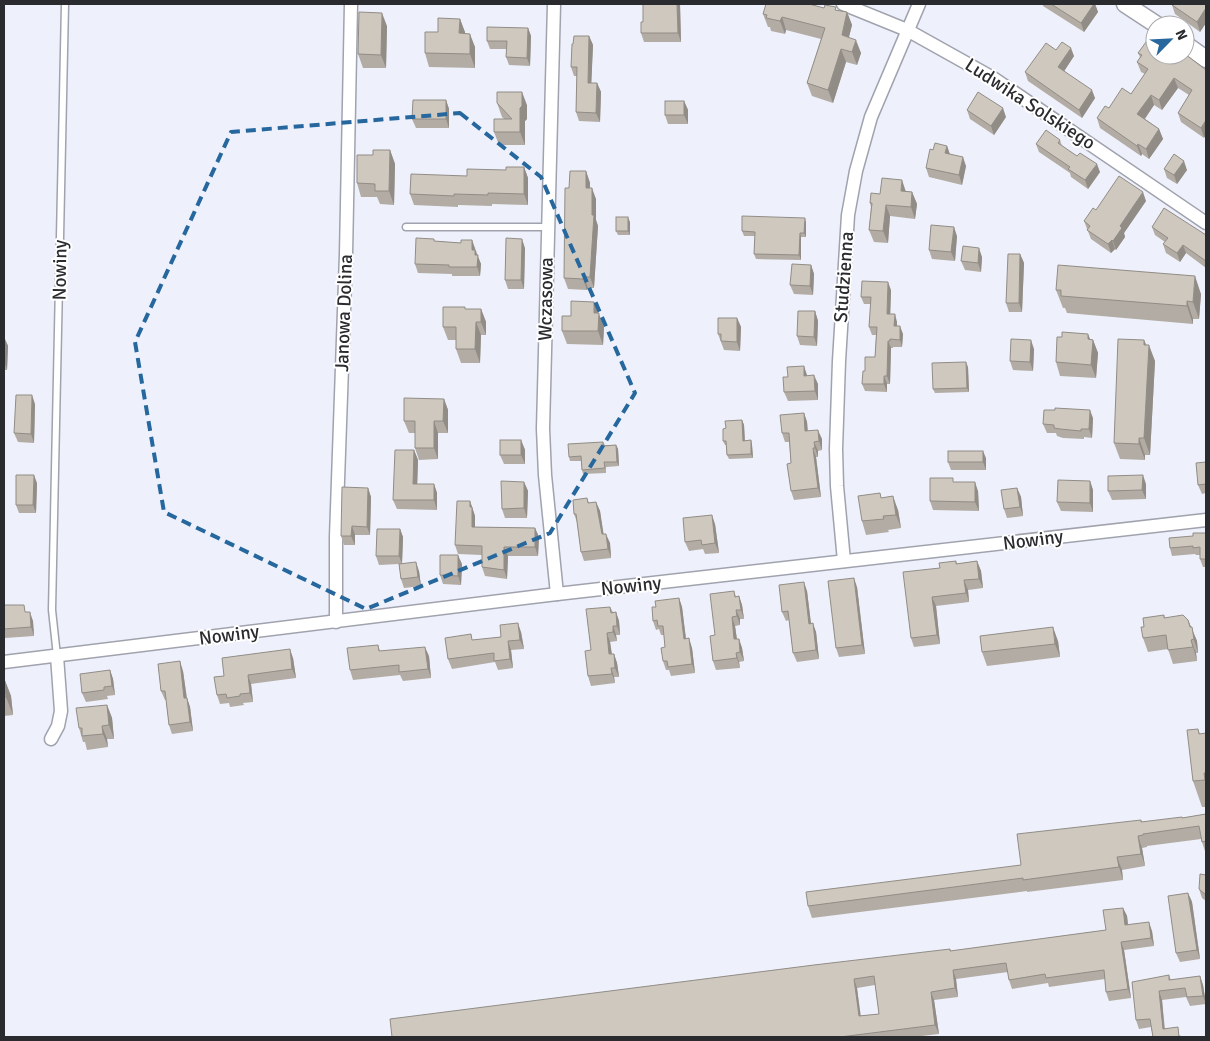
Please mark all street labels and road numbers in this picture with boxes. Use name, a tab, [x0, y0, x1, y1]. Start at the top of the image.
street label: Ludwika Solskiego	[960, 53, 1100, 155]
street label: Studzienna	[829, 231, 859, 323]
street label: Nowiny	[47, 239, 73, 301]
street label: Janowa Dolina	[330, 254, 358, 372]
street label: Wczasowa	[533, 257, 559, 341]
street label: Nowiny	[1001, 524, 1065, 556]
street label: Nowiny	[600, 571, 663, 601]
street label: Nowiny	[197, 619, 261, 651]

